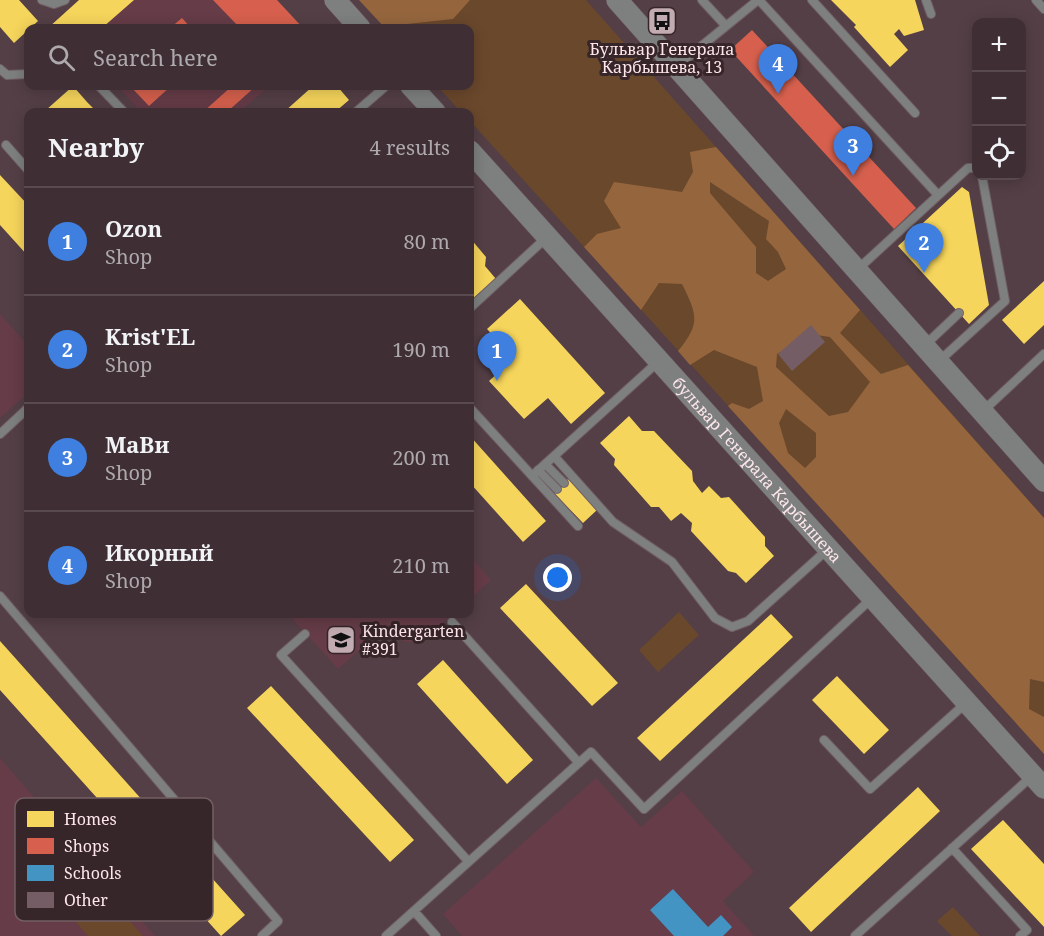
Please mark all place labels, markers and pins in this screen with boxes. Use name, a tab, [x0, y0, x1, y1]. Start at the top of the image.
bus stop icon: Бульвар Генерала Карбышева, 13	[646, 5, 678, 37]
place label: Бульвар Генерала Карбышева, 13	[590, 38, 735, 78]
pin: 4	[758, 44, 798, 94]
pin: 3	[834, 126, 872, 176]
pin: 2	[904, 224, 944, 273]
pin: 1	[478, 332, 516, 381]
place label: Kindergarten #391	[362, 620, 464, 660]
school or university icon: Kindergarten #391	[325, 624, 357, 656]

